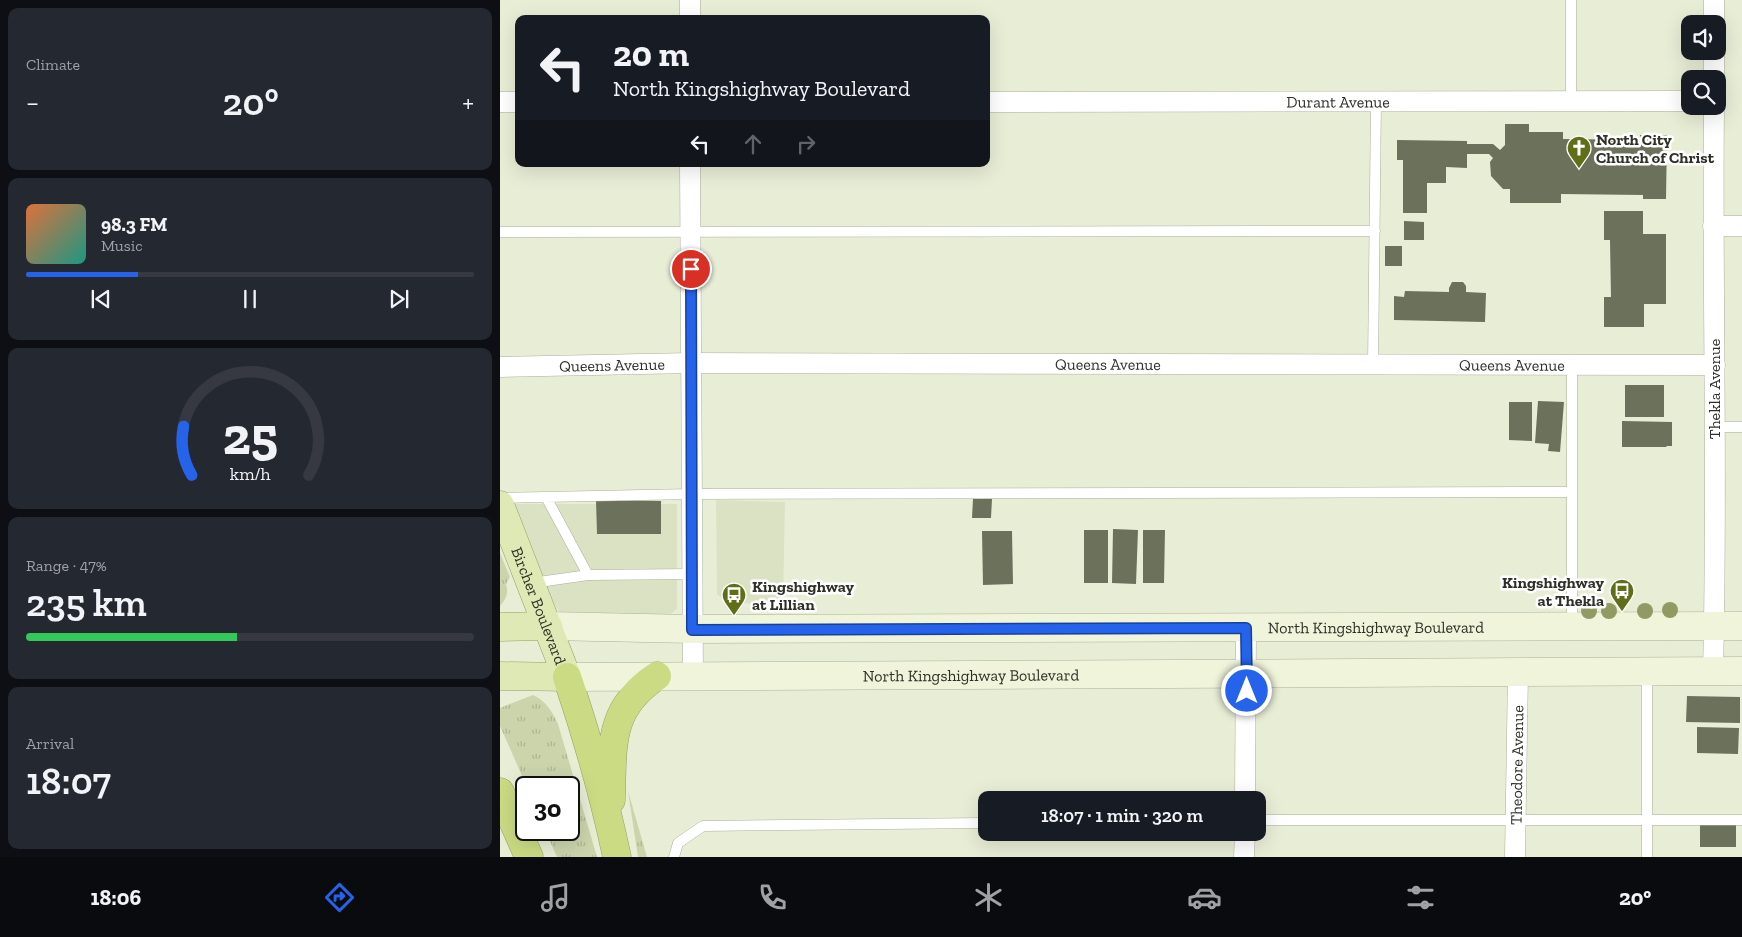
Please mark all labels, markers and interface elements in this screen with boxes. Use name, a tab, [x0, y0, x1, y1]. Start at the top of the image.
map controls	[1681, 15, 1726, 115]
button: sound	[1681, 15, 1726, 60]
text: 20 m	[613, 33, 689, 75]
icon: left	[530, 35, 595, 100]
text: Climate	[26, 55, 80, 74]
button: search	[1681, 70, 1726, 115]
text: North Kingshighway Boulevard	[613, 75, 910, 102]
text: 20°	[223, 79, 279, 125]
text: −	[26, 86, 39, 119]
text: +	[462, 86, 474, 119]
street label: Durant Avenue	[1286, 92, 1390, 111]
icon: left	[686, 130, 714, 158]
icon: ahead	[739, 130, 767, 158]
icon: right	[792, 130, 820, 158]
place label: North City Church of Christ	[1596, 130, 1715, 167]
church icon: North City Church of Christ	[1566, 135, 1592, 169]
text: 98.3 FM	[101, 213, 167, 236]
text: Music	[101, 236, 143, 255]
pin	[670, 248, 712, 290]
icon: arrive	[677, 255, 705, 283]
icon: previous	[87, 285, 115, 313]
icon: pause	[236, 285, 264, 313]
icon: next	[385, 285, 413, 313]
street label: Thekla Avenue	[1705, 339, 1724, 439]
street label: Queens Avenue	[559, 354, 665, 375]
street label: Queens Avenue	[1055, 354, 1161, 373]
street label: Queens Avenue	[1459, 355, 1565, 374]
text: 25	[222, 405, 278, 467]
text: km/h	[230, 463, 270, 485]
street label: Bircher Boulevard	[508, 544, 571, 667]
text: Range · 47%	[26, 556, 107, 575]
place label: Kingshighway at Thekla	[1502, 573, 1605, 610]
place label: Kingshighway at Lillian	[752, 577, 855, 614]
bus stop icon: Kingshighway at Thekla	[1609, 578, 1635, 612]
text: 235 km	[26, 580, 147, 626]
bus stop icon: Kingshighway at Lillian	[721, 582, 747, 616]
street label: North Kingshighway Boulevard	[1268, 617, 1484, 637]
position arrow	[1220, 664, 1272, 716]
street label: North Kingshighway Boulevard	[863, 665, 1079, 685]
street label: Theodore Avenue	[1506, 705, 1527, 825]
text: Arrival	[26, 734, 74, 753]
text: 18:07	[26, 758, 111, 804]
speed limit sign: 30	[515, 776, 580, 841]
text: 18:07 · 1 min · 320 m	[1041, 804, 1203, 827]
icon: directions	[322, 880, 357, 915]
icon: music	[538, 880, 573, 915]
icon: phone	[755, 880, 790, 915]
icon: climate	[971, 880, 1006, 915]
icon: car	[1187, 880, 1222, 915]
icon: filters	[1403, 880, 1438, 915]
text: 18:06	[91, 884, 141, 911]
text: 20°	[1619, 884, 1651, 911]

